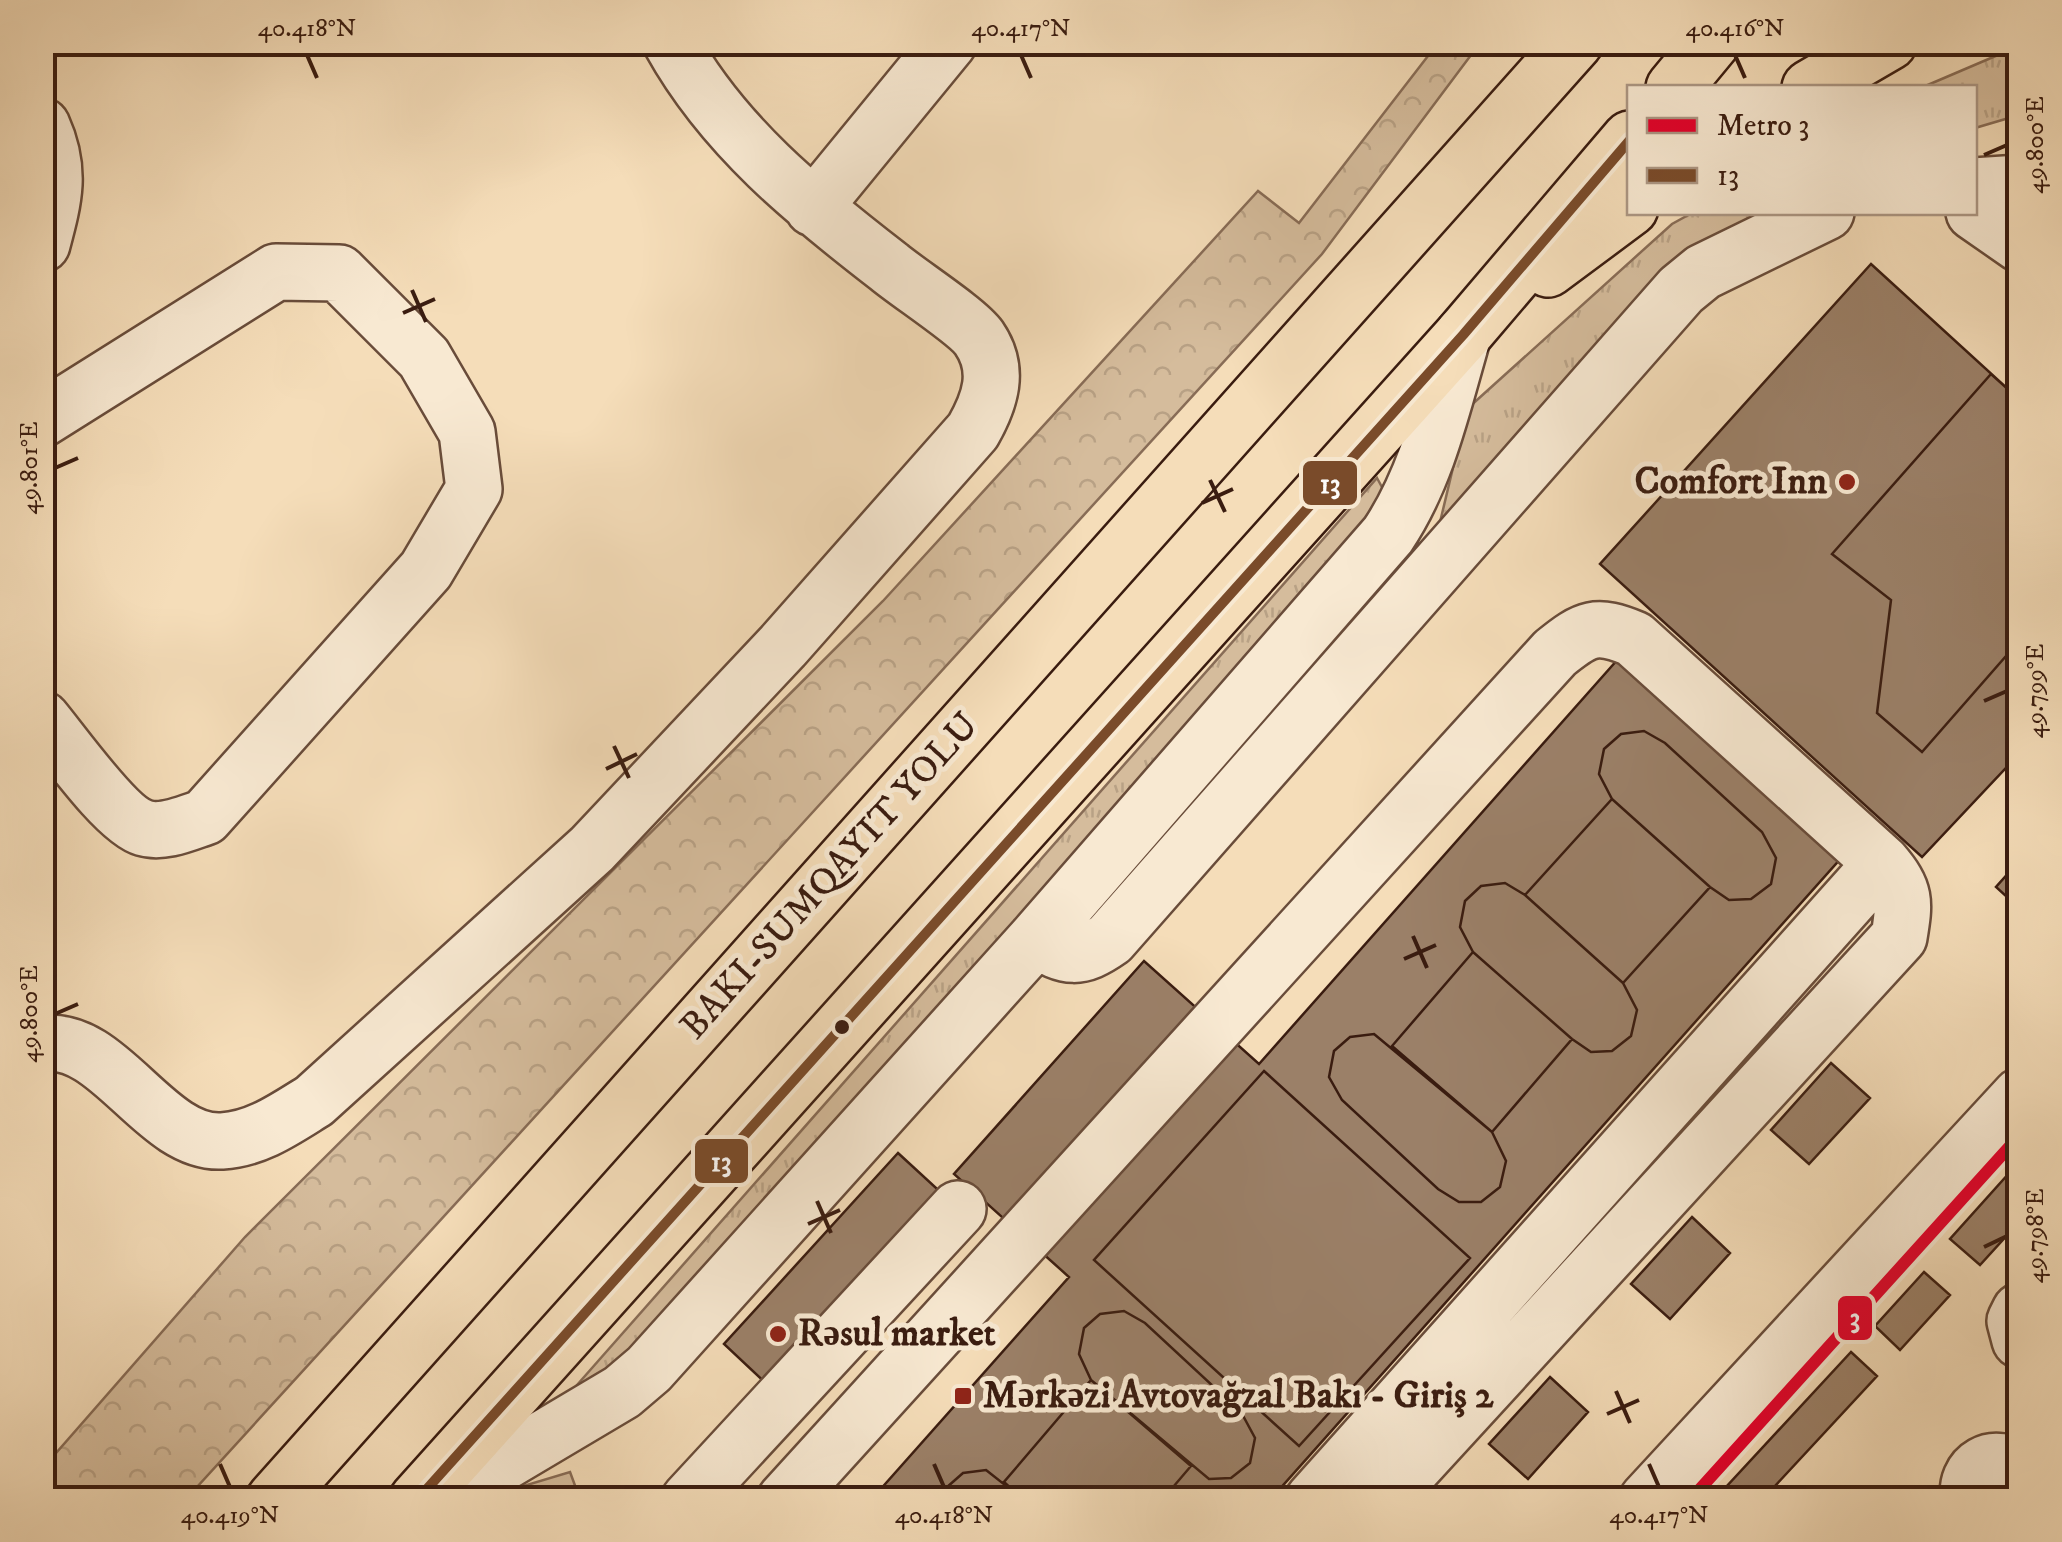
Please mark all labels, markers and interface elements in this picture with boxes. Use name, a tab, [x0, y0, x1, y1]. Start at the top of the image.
text: 40.418°N	[258, 13, 356, 44]
text: 40.417°N	[971, 13, 1071, 44]
text: 40.416°N	[1685, 13, 1785, 44]
legend	[1627, 85, 1977, 215]
text: 49.800°E	[2020, 96, 2051, 194]
text: Metro 3	[1717, 108, 1809, 145]
text: 13	[1717, 158, 1739, 195]
text: 49.801°E	[14, 421, 45, 515]
place label: Comfort Inn	[1635, 458, 1827, 506]
line badge: 13	[1301, 459, 1359, 507]
text: 13	[1320, 467, 1340, 502]
marker: Comfort Inn	[1836, 471, 1858, 493]
text: 49.799°E	[2020, 643, 2051, 739]
street label: BAKI-SUMQAYIT YOLU	[670, 702, 990, 1050]
text: 49.800°E	[14, 965, 45, 1063]
unlabelled marker	[832, 1017, 852, 1037]
line badge: 13	[693, 1137, 750, 1185]
text: 13	[711, 1145, 731, 1180]
text: 49.798°E	[2020, 1188, 2051, 1284]
line badge: 3	[1836, 1294, 1874, 1342]
text: 3	[1850, 1301, 1860, 1336]
place label: Rәsul market	[798, 1310, 996, 1358]
marker: Rәsul market	[767, 1323, 789, 1345]
place label: Mərkəzi Avtovağzal Bakı - Giriş 2	[983, 1372, 1494, 1420]
marker: Mərkəzi Avtovağzal Bakı - Giriş 2	[952, 1385, 974, 1407]
text: 40.419°N	[181, 1500, 279, 1531]
text: 40.418°N	[895, 1500, 993, 1531]
text: 40.417°N	[1609, 1500, 1709, 1531]

